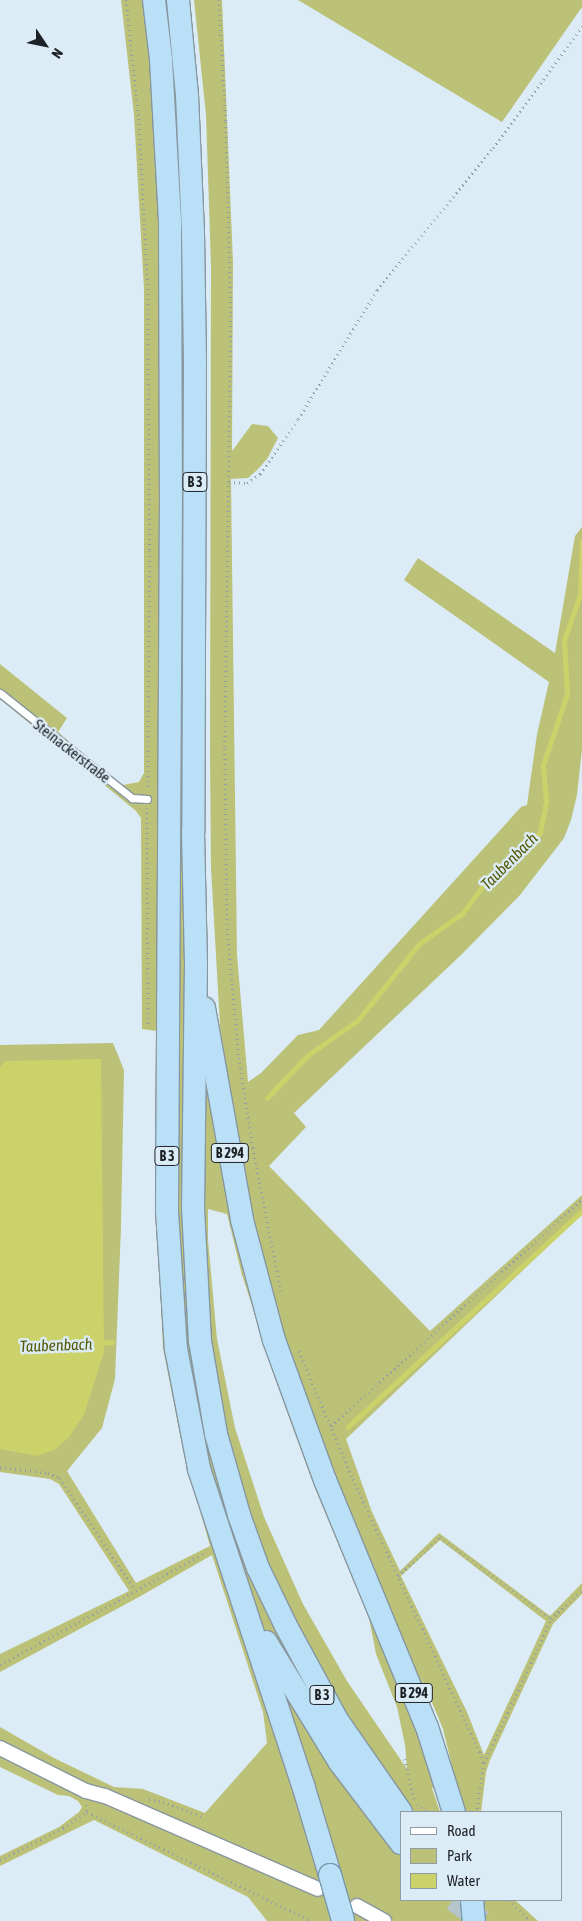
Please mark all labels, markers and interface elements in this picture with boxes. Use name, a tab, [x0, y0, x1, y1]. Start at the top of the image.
north arrow	[20, 20, 70, 70]
text: N	[48, 45, 66, 61]
road number: B 3	[181, 471, 209, 494]
street label: Steinackerstraße	[30, 715, 114, 787]
water label: Taubenbach	[477, 829, 541, 893]
road number: B 294	[210, 1142, 250, 1164]
road number: B 3	[153, 1144, 181, 1168]
water label: Taubenbach	[19, 1334, 93, 1356]
road number: B 294	[394, 1682, 434, 1705]
road number: B 3	[308, 1684, 336, 1706]
legend	[400, 1811, 562, 1901]
text: Road	[447, 1822, 476, 1839]
text: Park	[447, 1847, 472, 1864]
text: Water	[447, 1872, 480, 1889]

